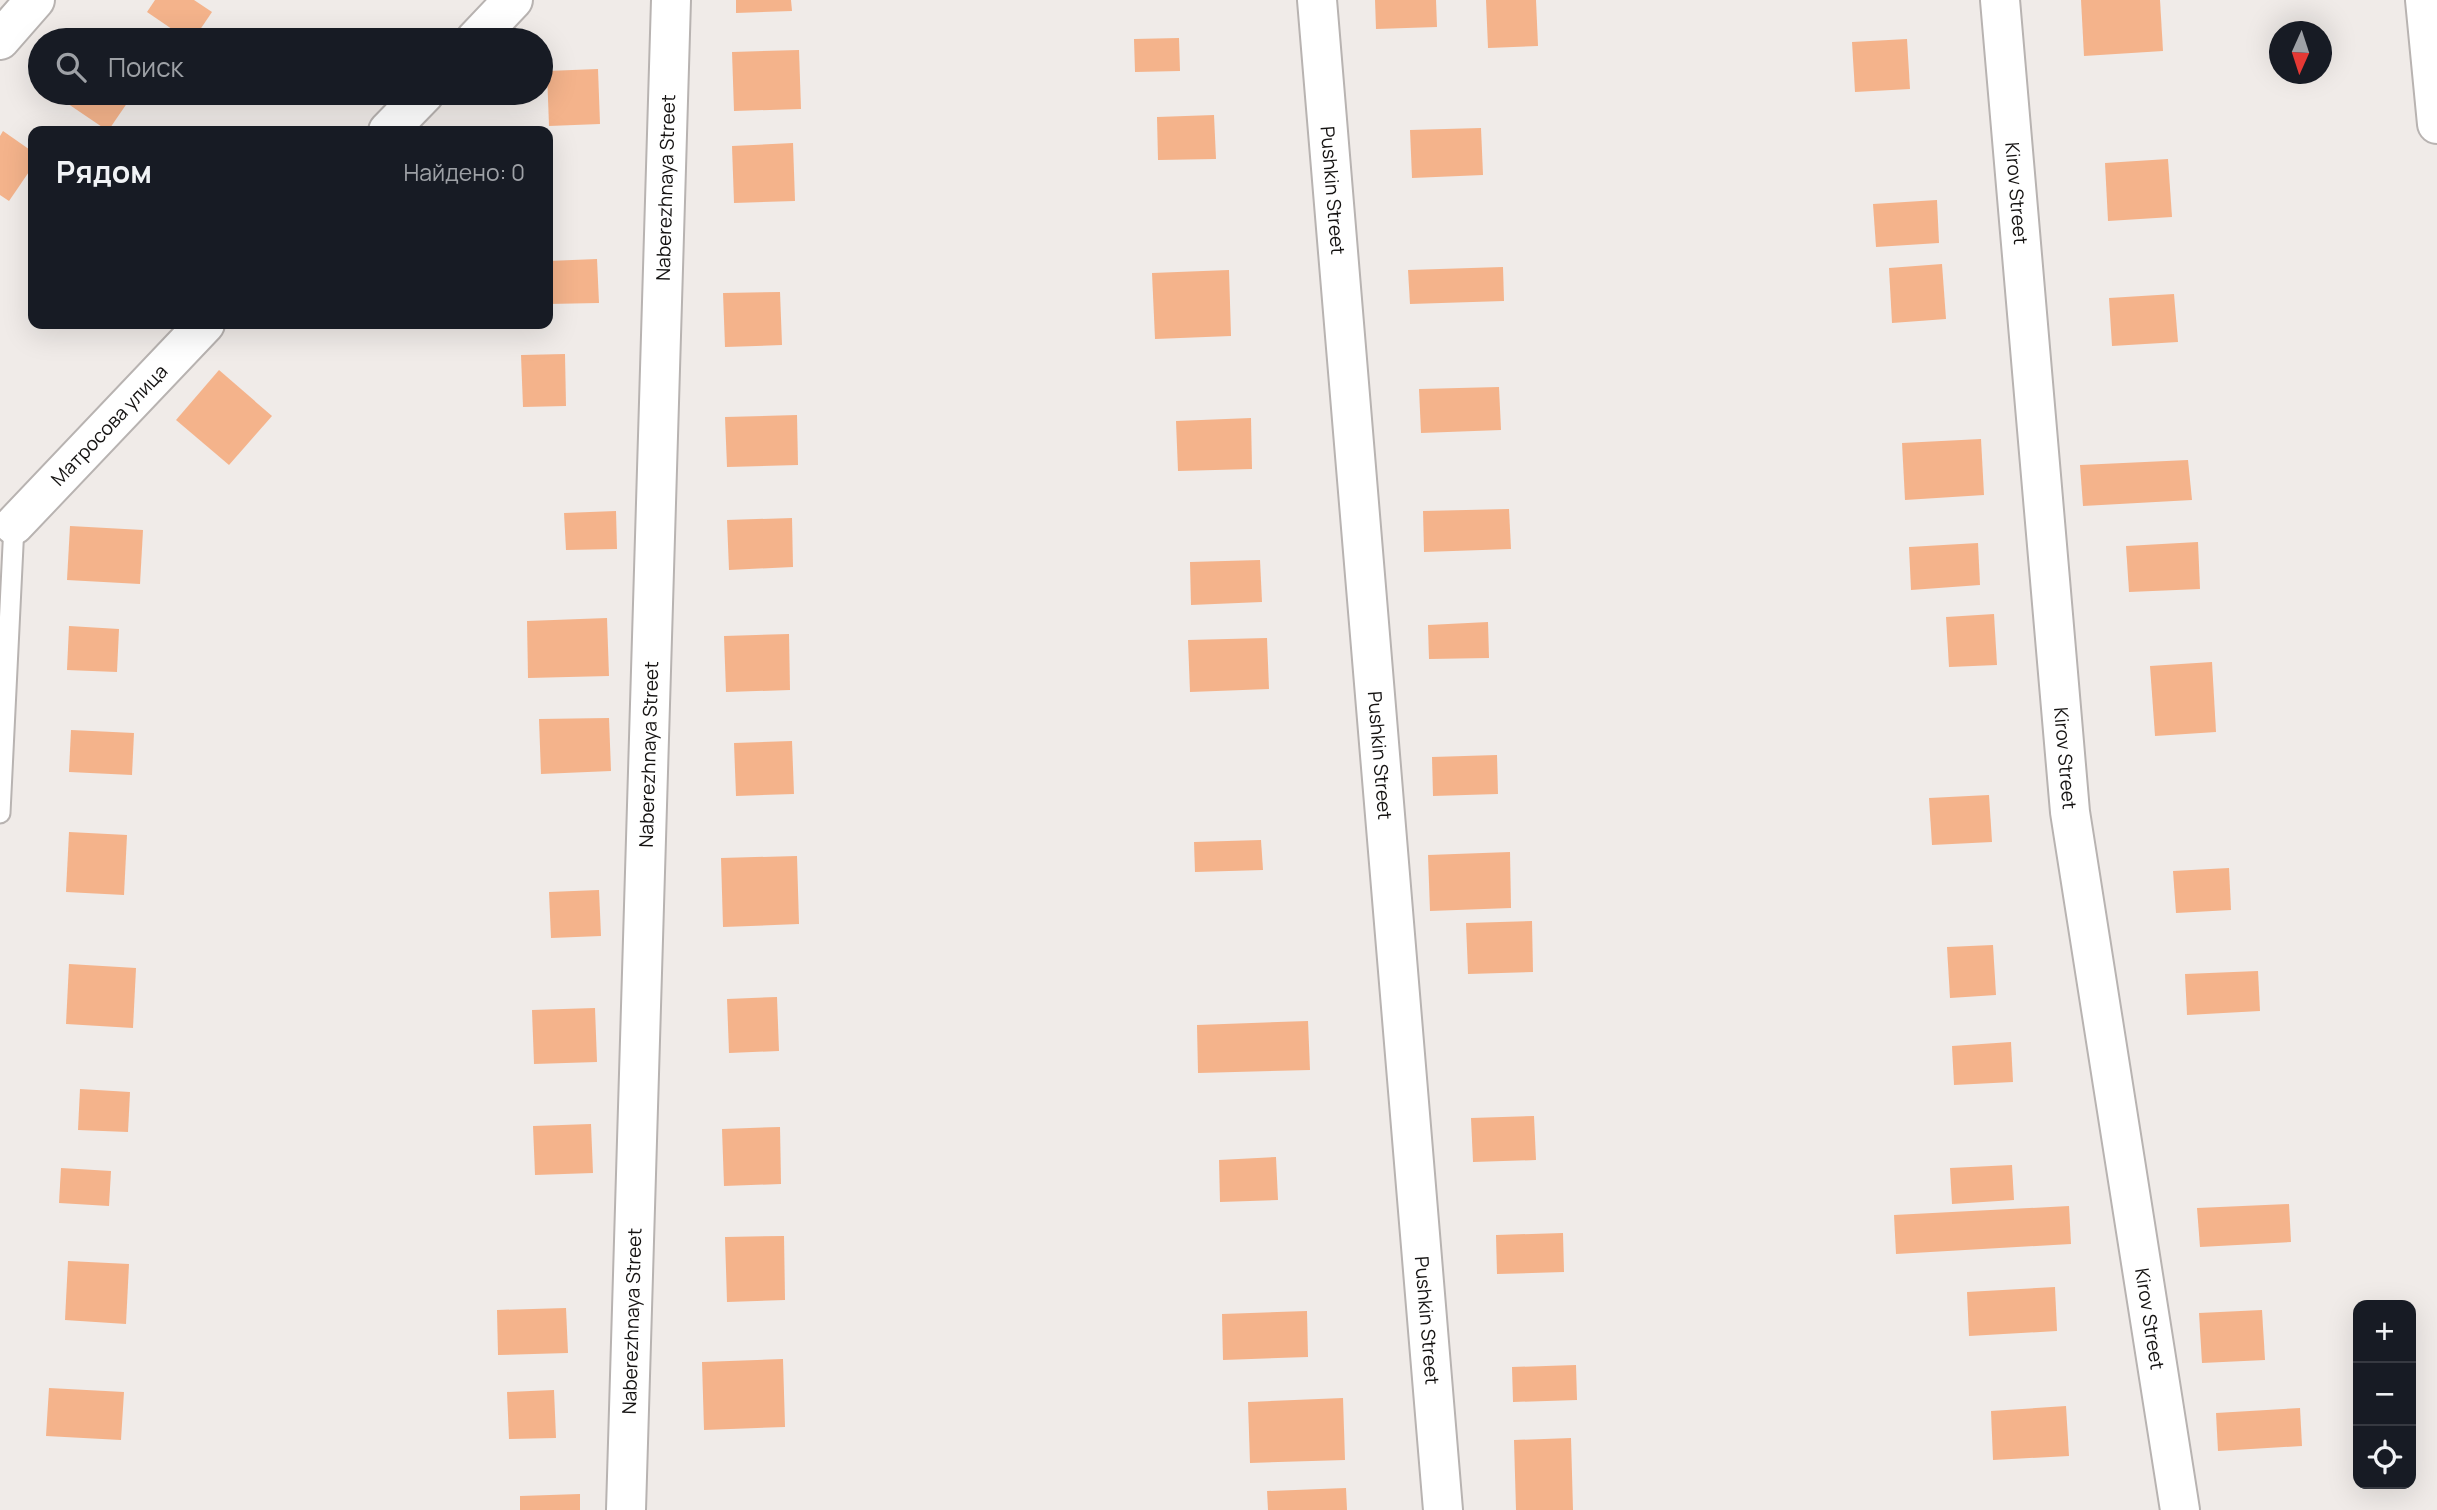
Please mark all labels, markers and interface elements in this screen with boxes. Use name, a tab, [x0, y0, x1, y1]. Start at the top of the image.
north arrow	[2269, 21, 2332, 84]
search box	[28, 28, 553, 105]
icon: search	[52, 48, 90, 86]
text: Поиск	[108, 49, 183, 85]
street label: Naberezhnaya Street	[650, 94, 681, 281]
street label: Pushkin Street	[1315, 125, 1351, 256]
street label: Kirov Street	[1999, 141, 2034, 245]
text: Рядом	[56, 151, 152, 192]
text: Найдено: 0	[403, 156, 525, 188]
street label: Матросова улица	[45, 359, 173, 491]
street label: Naberezhnaya Street	[633, 661, 664, 848]
street label: Pushkin Street	[1362, 690, 1398, 821]
street label: Kirov Street	[2048, 706, 2083, 810]
street label: Naberezhnaya Street	[616, 1228, 647, 1415]
street label: Pushkin Street	[1409, 1255, 1445, 1386]
street label: Kirov Street	[2129, 1266, 2171, 1371]
map controls	[2353, 1300, 2416, 1489]
button: +	[2353, 1300, 2416, 1363]
button: −	[2353, 1363, 2416, 1426]
button: locate	[2353, 1426, 2416, 1489]

